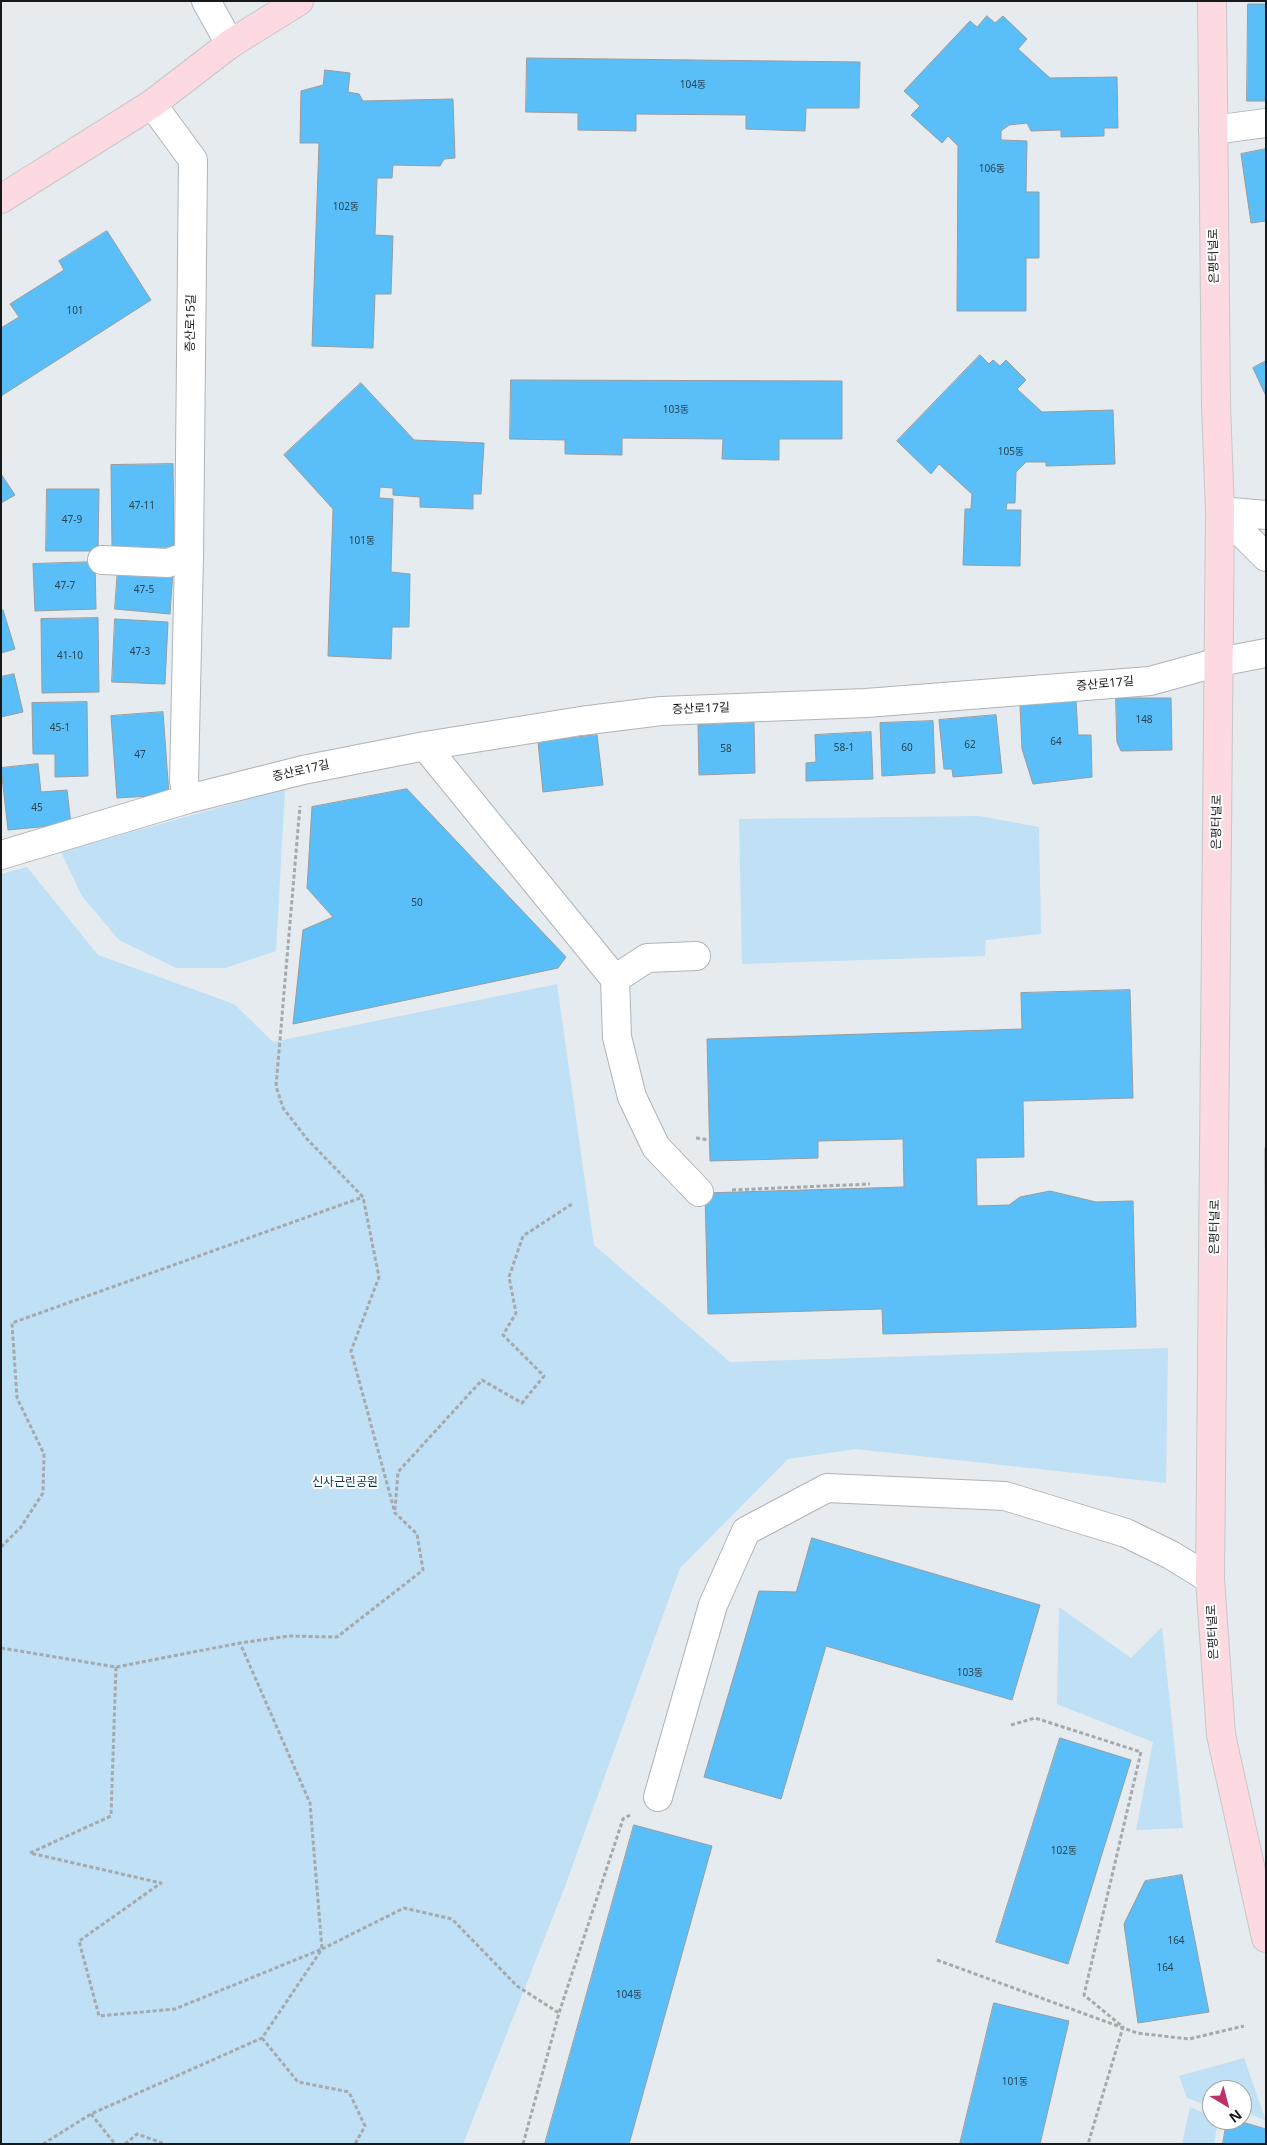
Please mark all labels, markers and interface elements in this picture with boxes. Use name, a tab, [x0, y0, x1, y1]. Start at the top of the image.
house number: 104동	[680, 79, 706, 91]
house number: 106동	[979, 163, 1005, 175]
house number: 102동	[333, 201, 359, 213]
street label: 은평터널로	[1206, 228, 1222, 284]
street label: 증산로15길	[183, 294, 199, 352]
house number: 101	[66, 305, 84, 317]
house number: 103동	[663, 404, 689, 416]
house number: 105동	[998, 446, 1024, 458]
house number: 47-11	[129, 500, 155, 512]
house number: 47-9	[62, 514, 82, 526]
house number: 101동	[349, 535, 375, 547]
house number: 47-7	[55, 580, 75, 592]
house number: 47-5	[134, 584, 154, 596]
house number: 47-3	[130, 646, 150, 658]
house number: 41-10	[57, 650, 83, 662]
street label: 증산로17길	[1076, 674, 1134, 694]
street label: 증산로17길	[672, 701, 730, 717]
house number: 148	[1135, 714, 1153, 726]
house number: 45-1	[50, 722, 70, 734]
house number: 64	[1050, 736, 1062, 748]
house number: 62	[964, 739, 976, 751]
house number: 58-1	[834, 742, 854, 754]
house number: 60	[901, 742, 913, 754]
house number: 58	[720, 743, 732, 755]
house number: 47	[134, 749, 146, 761]
street label: 증산로17길	[271, 757, 331, 785]
street label: 은평터널로	[1209, 794, 1225, 850]
house number: 45	[31, 802, 43, 814]
house number: 50	[411, 897, 423, 909]
street label: 은평터널로	[1207, 1199, 1223, 1255]
park label: 신사근린공원	[312, 1476, 378, 1490]
street label: 은평터널로	[1204, 1604, 1222, 1660]
house number: 103동	[957, 1667, 983, 1679]
house number: 102동	[1051, 1845, 1077, 1857]
house number: 164	[1167, 1935, 1185, 1947]
house number: 164	[1156, 1962, 1174, 1974]
house number: 104동	[616, 1989, 642, 2001]
house number: 101동	[1002, 2076, 1028, 2088]
north arrow	[1202, 2080, 1252, 2130]
text: N	[1225, 2106, 1246, 2128]

